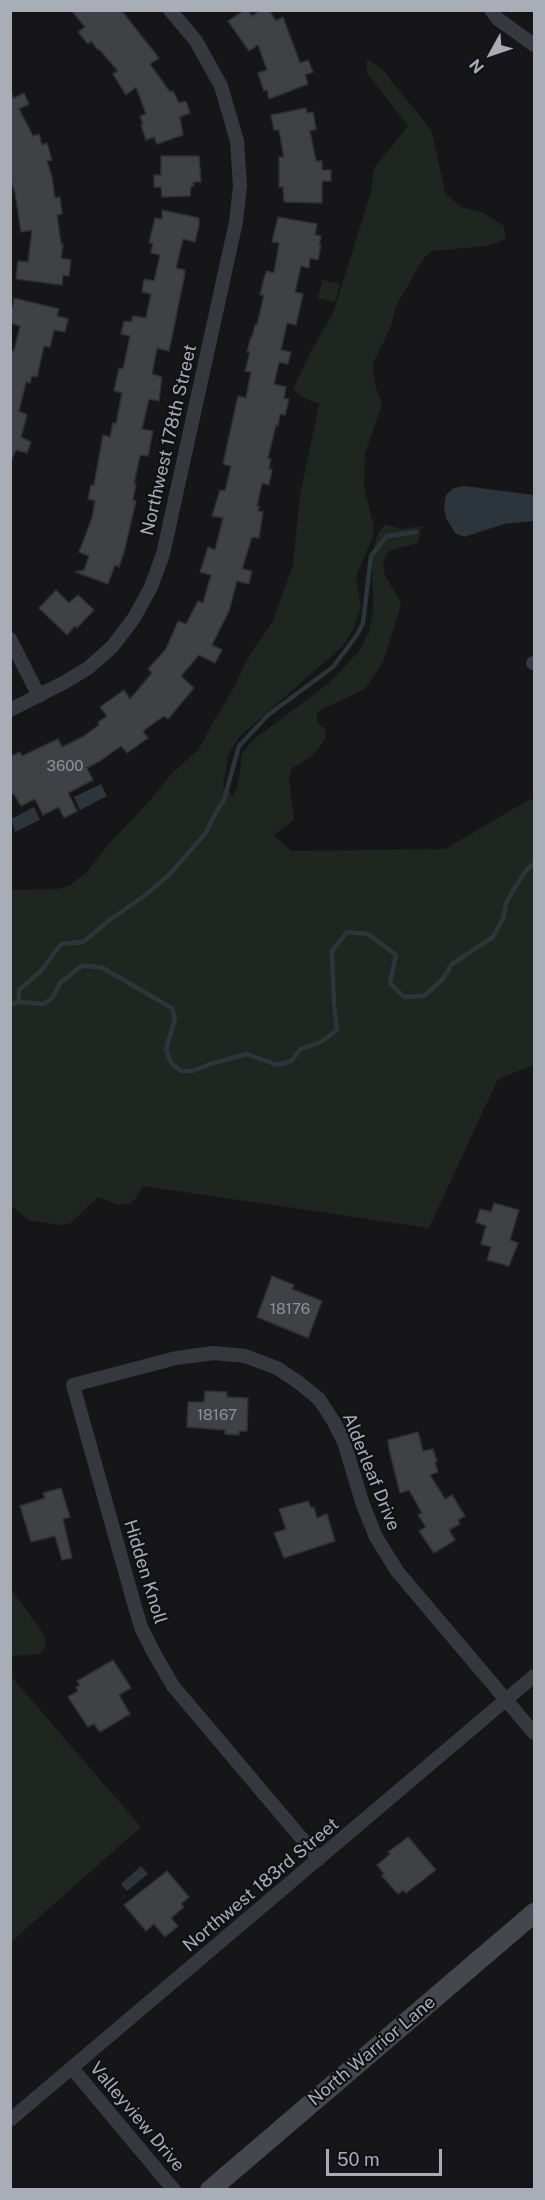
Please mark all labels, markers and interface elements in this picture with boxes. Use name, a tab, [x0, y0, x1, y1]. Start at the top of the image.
north arrow	[461, 24, 521, 84]
text: N	[466, 55, 488, 77]
street label: Northwest 178th Street	[136, 342, 202, 538]
house number: 3600	[47, 757, 83, 775]
house number: 18176	[270, 1300, 310, 1318]
house number: 18167	[197, 1406, 237, 1424]
street label: Alderleaf Drive	[338, 1410, 404, 1534]
street label: Hidden Knoll	[119, 1517, 171, 1627]
street label: Northwest 183rd Street	[179, 1814, 343, 1956]
street label: North Warrior Lane	[304, 1992, 440, 2110]
street label: Valleyview Drive	[85, 2058, 189, 2176]
scale bar	[329, 2137, 444, 2175]
text: 50 m	[337, 2149, 380, 2170]

